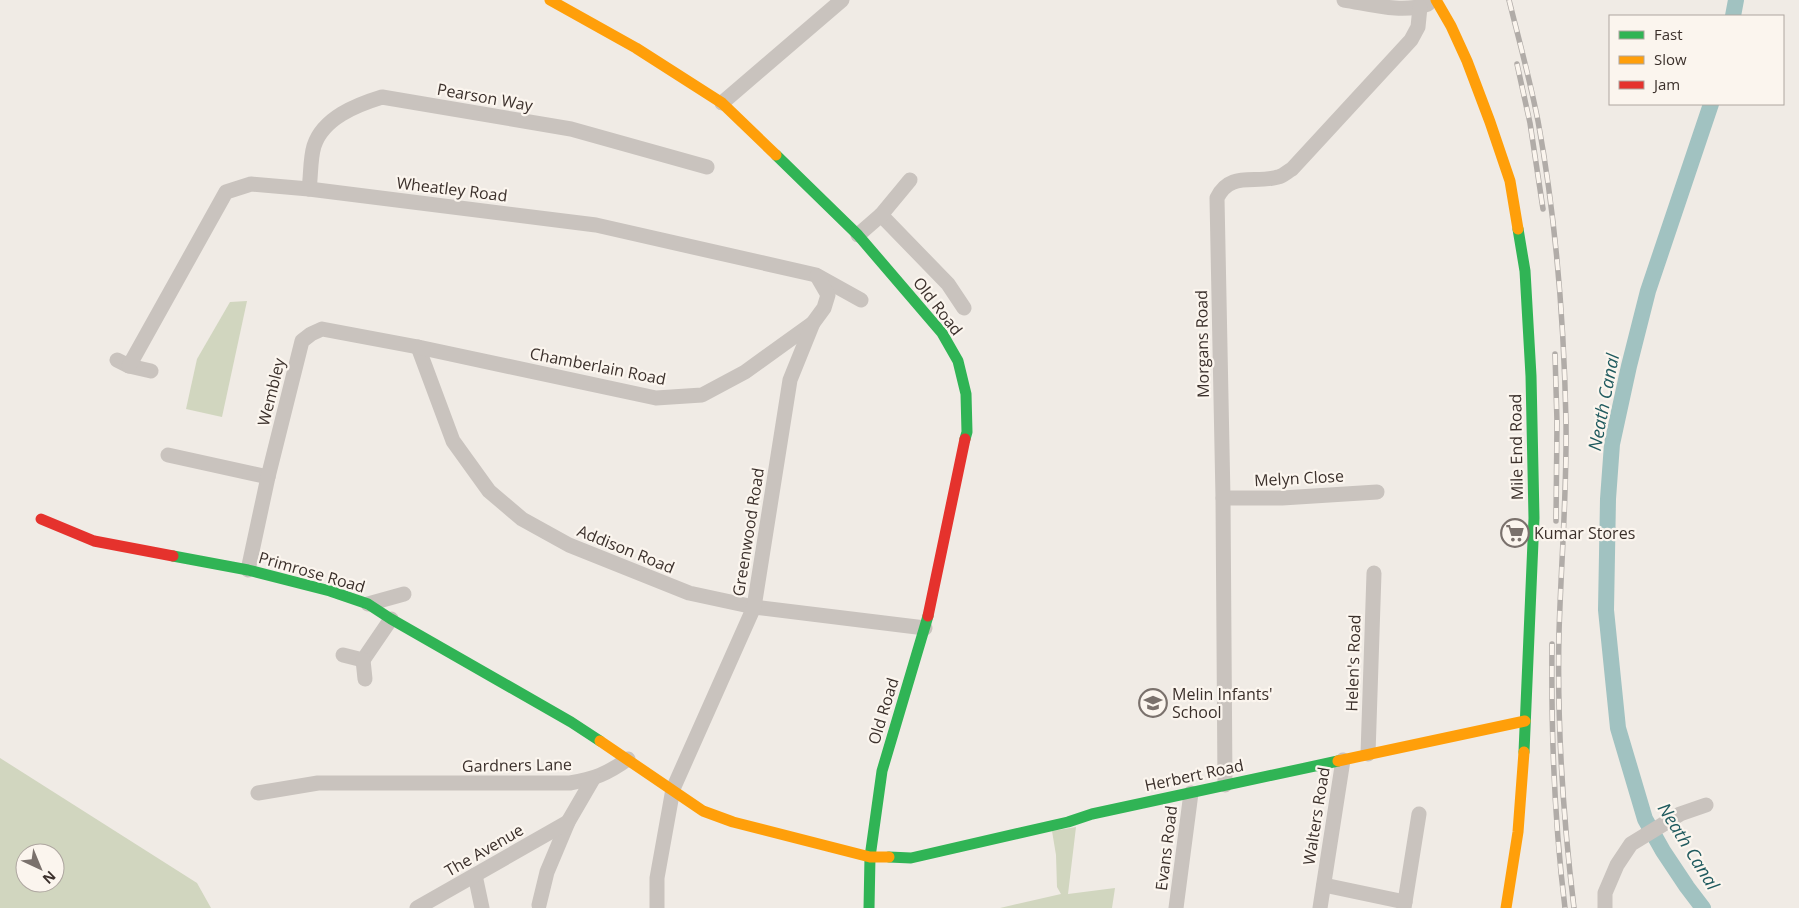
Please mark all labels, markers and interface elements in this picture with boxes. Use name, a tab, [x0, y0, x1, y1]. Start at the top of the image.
legend	[1609, 15, 1784, 105]
text: Fast	[1654, 24, 1683, 44]
text: Slow	[1654, 49, 1687, 69]
text: Jam	[1652, 74, 1680, 94]
street label: Pearson Way	[435, 78, 536, 116]
street label: Wheatley Road	[395, 171, 509, 207]
street label: Old Road	[908, 272, 968, 340]
street label: Morgans Road	[1190, 290, 1214, 398]
street label: Chamberlain Road	[528, 342, 668, 390]
water label: Neath Canal	[1582, 351, 1624, 453]
street label: Wembley	[252, 355, 290, 428]
street label: Mile End Road	[1504, 394, 1528, 500]
street label: Melyn Close	[1254, 465, 1344, 491]
street label: Greenwood Road	[727, 466, 769, 598]
supermarket icon: Kumar Stores	[1500, 518, 1530, 548]
street label: Addison Road	[574, 519, 678, 579]
place label: Kumar Stores	[1534, 522, 1635, 544]
street label: Primrose Road	[256, 546, 368, 598]
street label: Helen's Road	[1340, 614, 1366, 712]
street label: Old Road	[862, 675, 904, 747]
place label: Melin Infants' School	[1172, 683, 1273, 723]
school or university icon: Melin Infants' School	[1138, 688, 1168, 718]
street label: Gardners Lane	[462, 753, 572, 777]
street label: Herbert Road	[1142, 754, 1246, 796]
street label: Walters Road	[1297, 765, 1335, 867]
water label: Neath Canal	[1653, 798, 1726, 895]
street label: Evans Road	[1150, 804, 1182, 892]
street label: The Avenue	[441, 819, 527, 881]
north arrow	[15, 843, 65, 893]
text: N	[39, 867, 60, 889]

